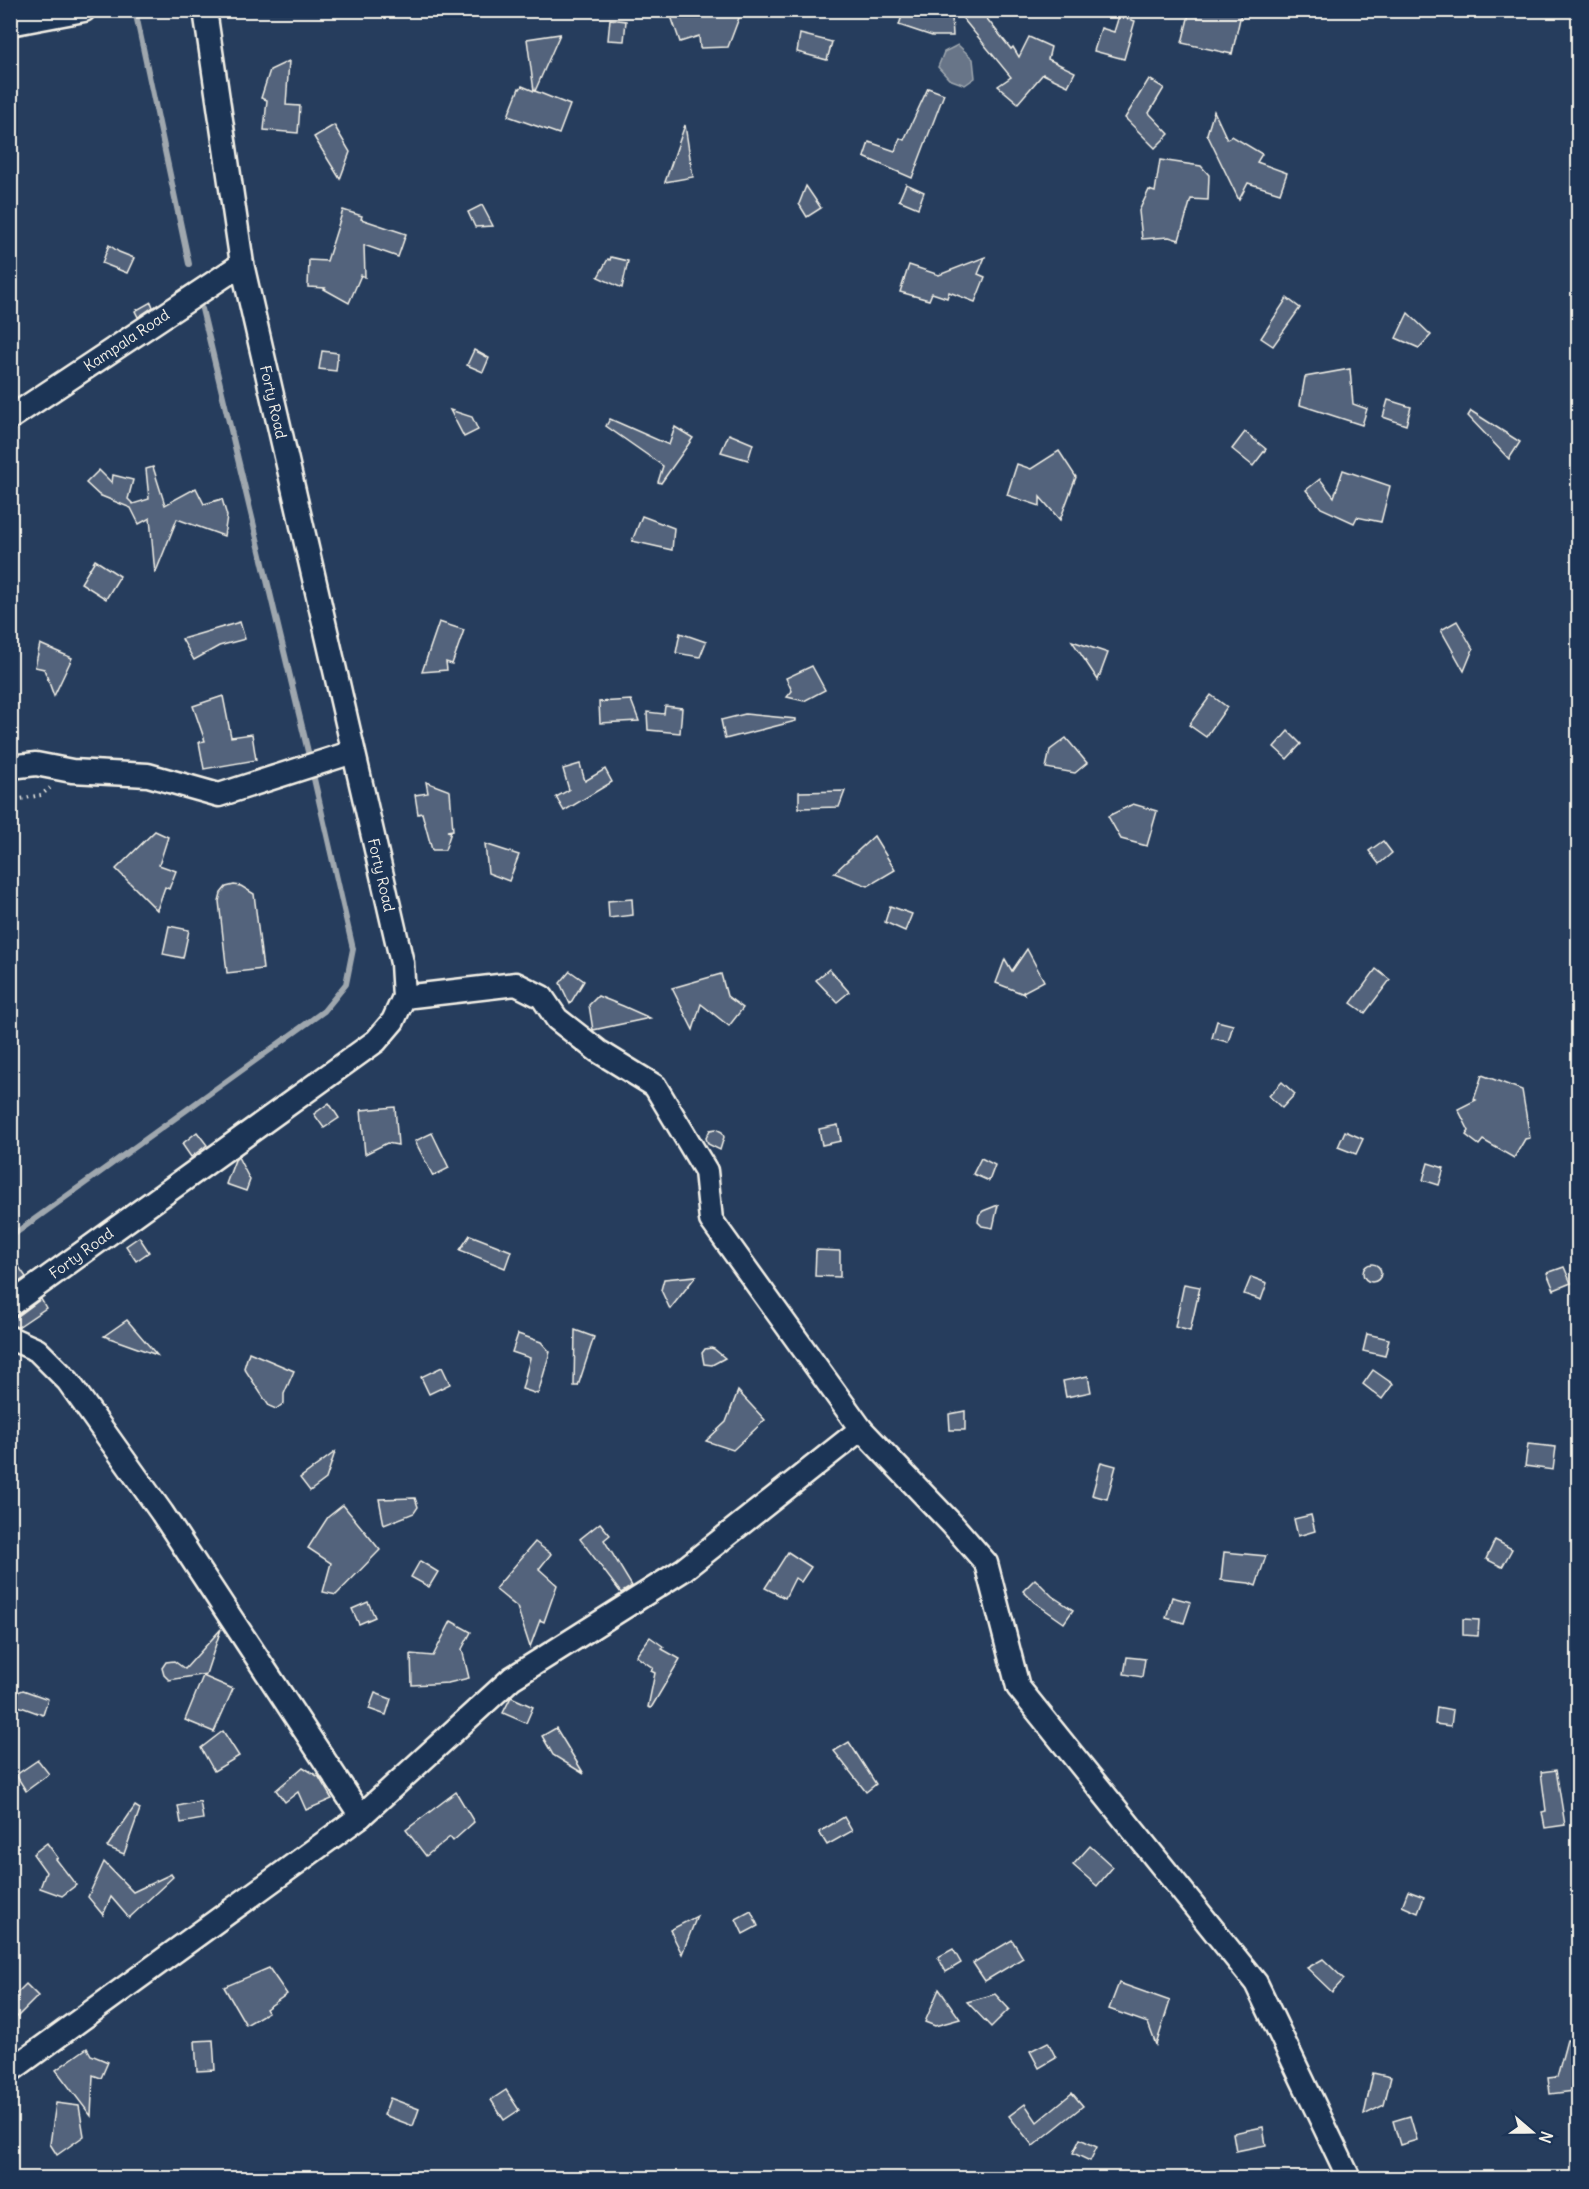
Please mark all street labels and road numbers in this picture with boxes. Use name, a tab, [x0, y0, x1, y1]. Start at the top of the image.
street label: Kampala Road	[80, 305, 173, 375]
street label: Forty Road	[256, 363, 291, 441]
street label: Forty Road	[364, 836, 399, 914]
street label: Forty Road	[45, 1223, 117, 1283]

